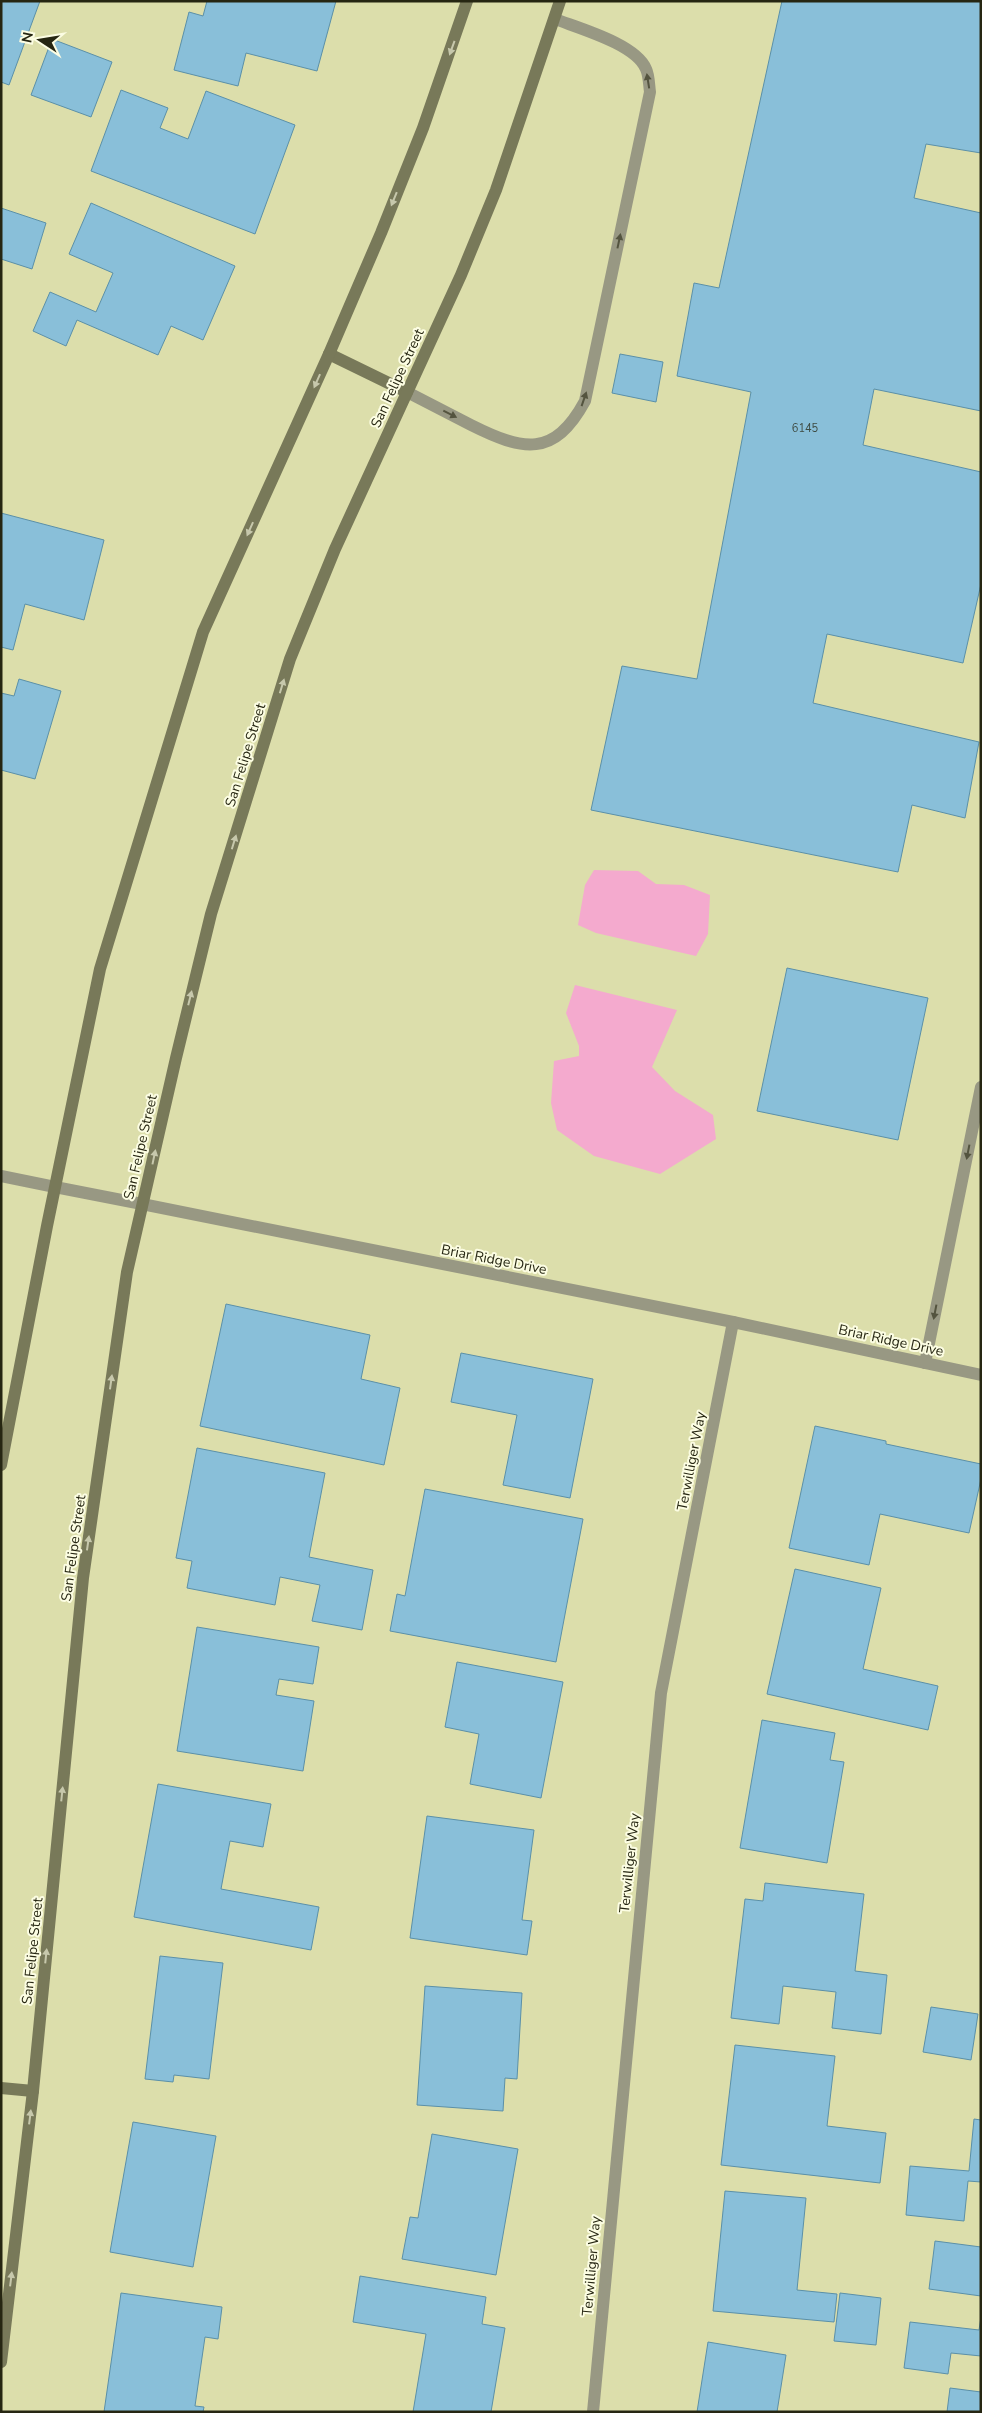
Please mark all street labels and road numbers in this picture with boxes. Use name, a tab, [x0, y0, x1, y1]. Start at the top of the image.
street label: San Felipe Street	[366, 326, 429, 431]
street label: San Felipe Street	[221, 701, 270, 809]
street label: San Felipe Street	[119, 1093, 162, 1201]
street label: Briar Ridge Drive	[440, 1240, 548, 1279]
street label: Briar Ridge Drive	[837, 1320, 945, 1361]
street label: Terwilliger Way	[673, 1409, 711, 1512]
street label: San Felipe Street	[57, 1494, 90, 1602]
street label: Terwilliger Way	[615, 1811, 644, 1914]
street label: San Felipe Street	[17, 1897, 48, 2005]
street label: Terwilliger Way	[578, 2214, 605, 2317]

